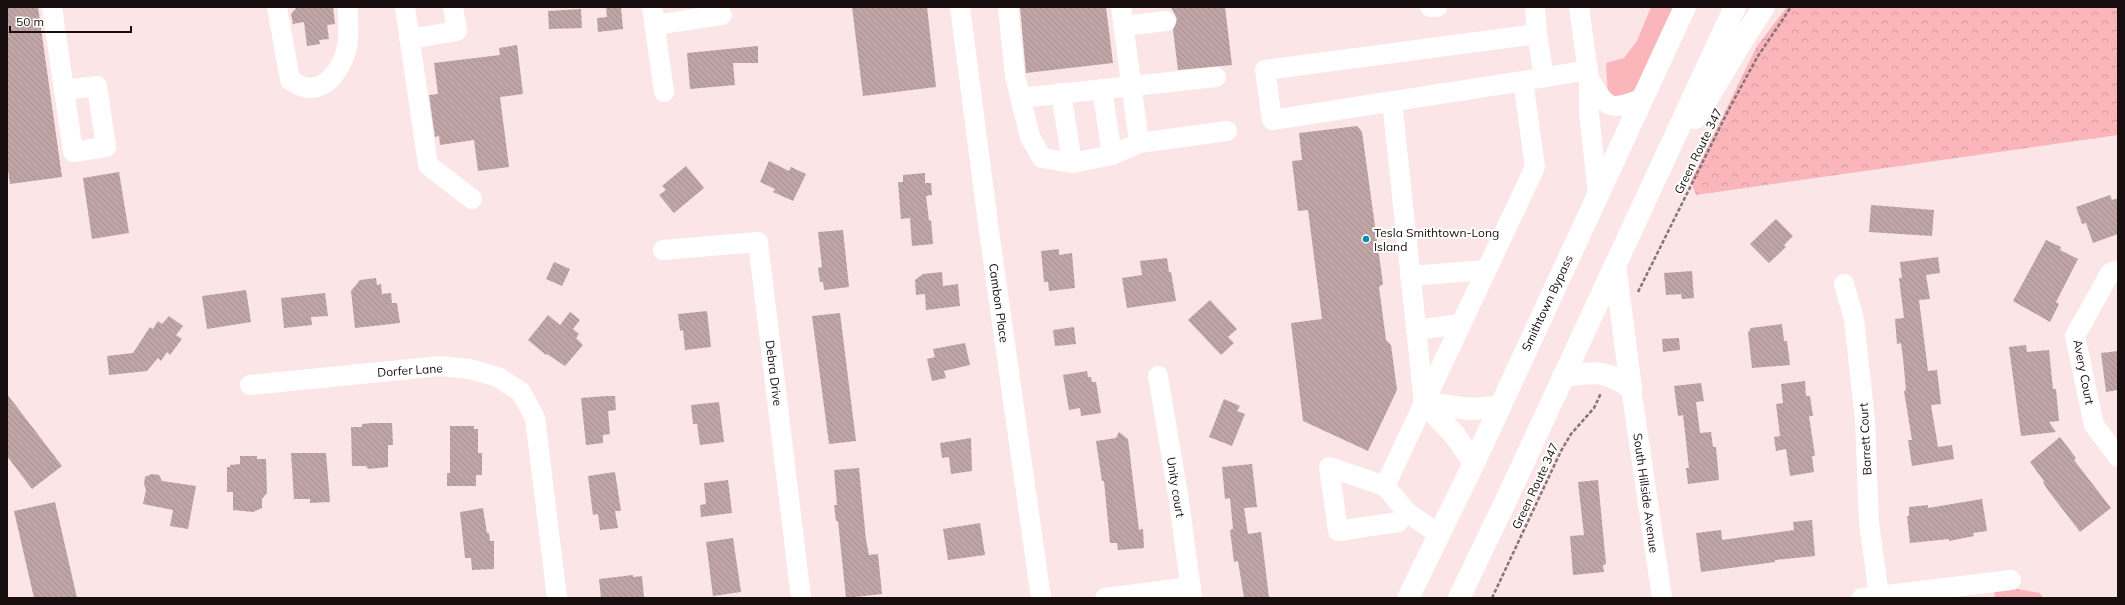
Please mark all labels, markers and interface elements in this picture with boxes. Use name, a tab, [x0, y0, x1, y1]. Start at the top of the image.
scale bar	[10, 8, 131, 34]
text: 50 m	[16, 14, 44, 29]
street label: Green Route 347	[1671, 106, 1725, 196]
place label: Tesla Smithtown-Long Island	[1374, 225, 1499, 254]
marker: Tesla Smithtown-Long Island	[1361, 234, 1371, 244]
street label: Smithtown Bypass	[1518, 252, 1576, 353]
street label: Cambon Place	[986, 262, 1012, 344]
street label: Avery Court	[2070, 338, 2098, 406]
street label: Debra Drive	[763, 339, 785, 407]
street label: Dorfer Lane	[377, 360, 443, 380]
street label: Barrett Court	[1856, 402, 1874, 476]
street label: South Hillside Avenue	[1630, 432, 1662, 554]
street label: Green Route 347	[1508, 440, 1562, 532]
street label: Unity court	[1164, 456, 1188, 518]

